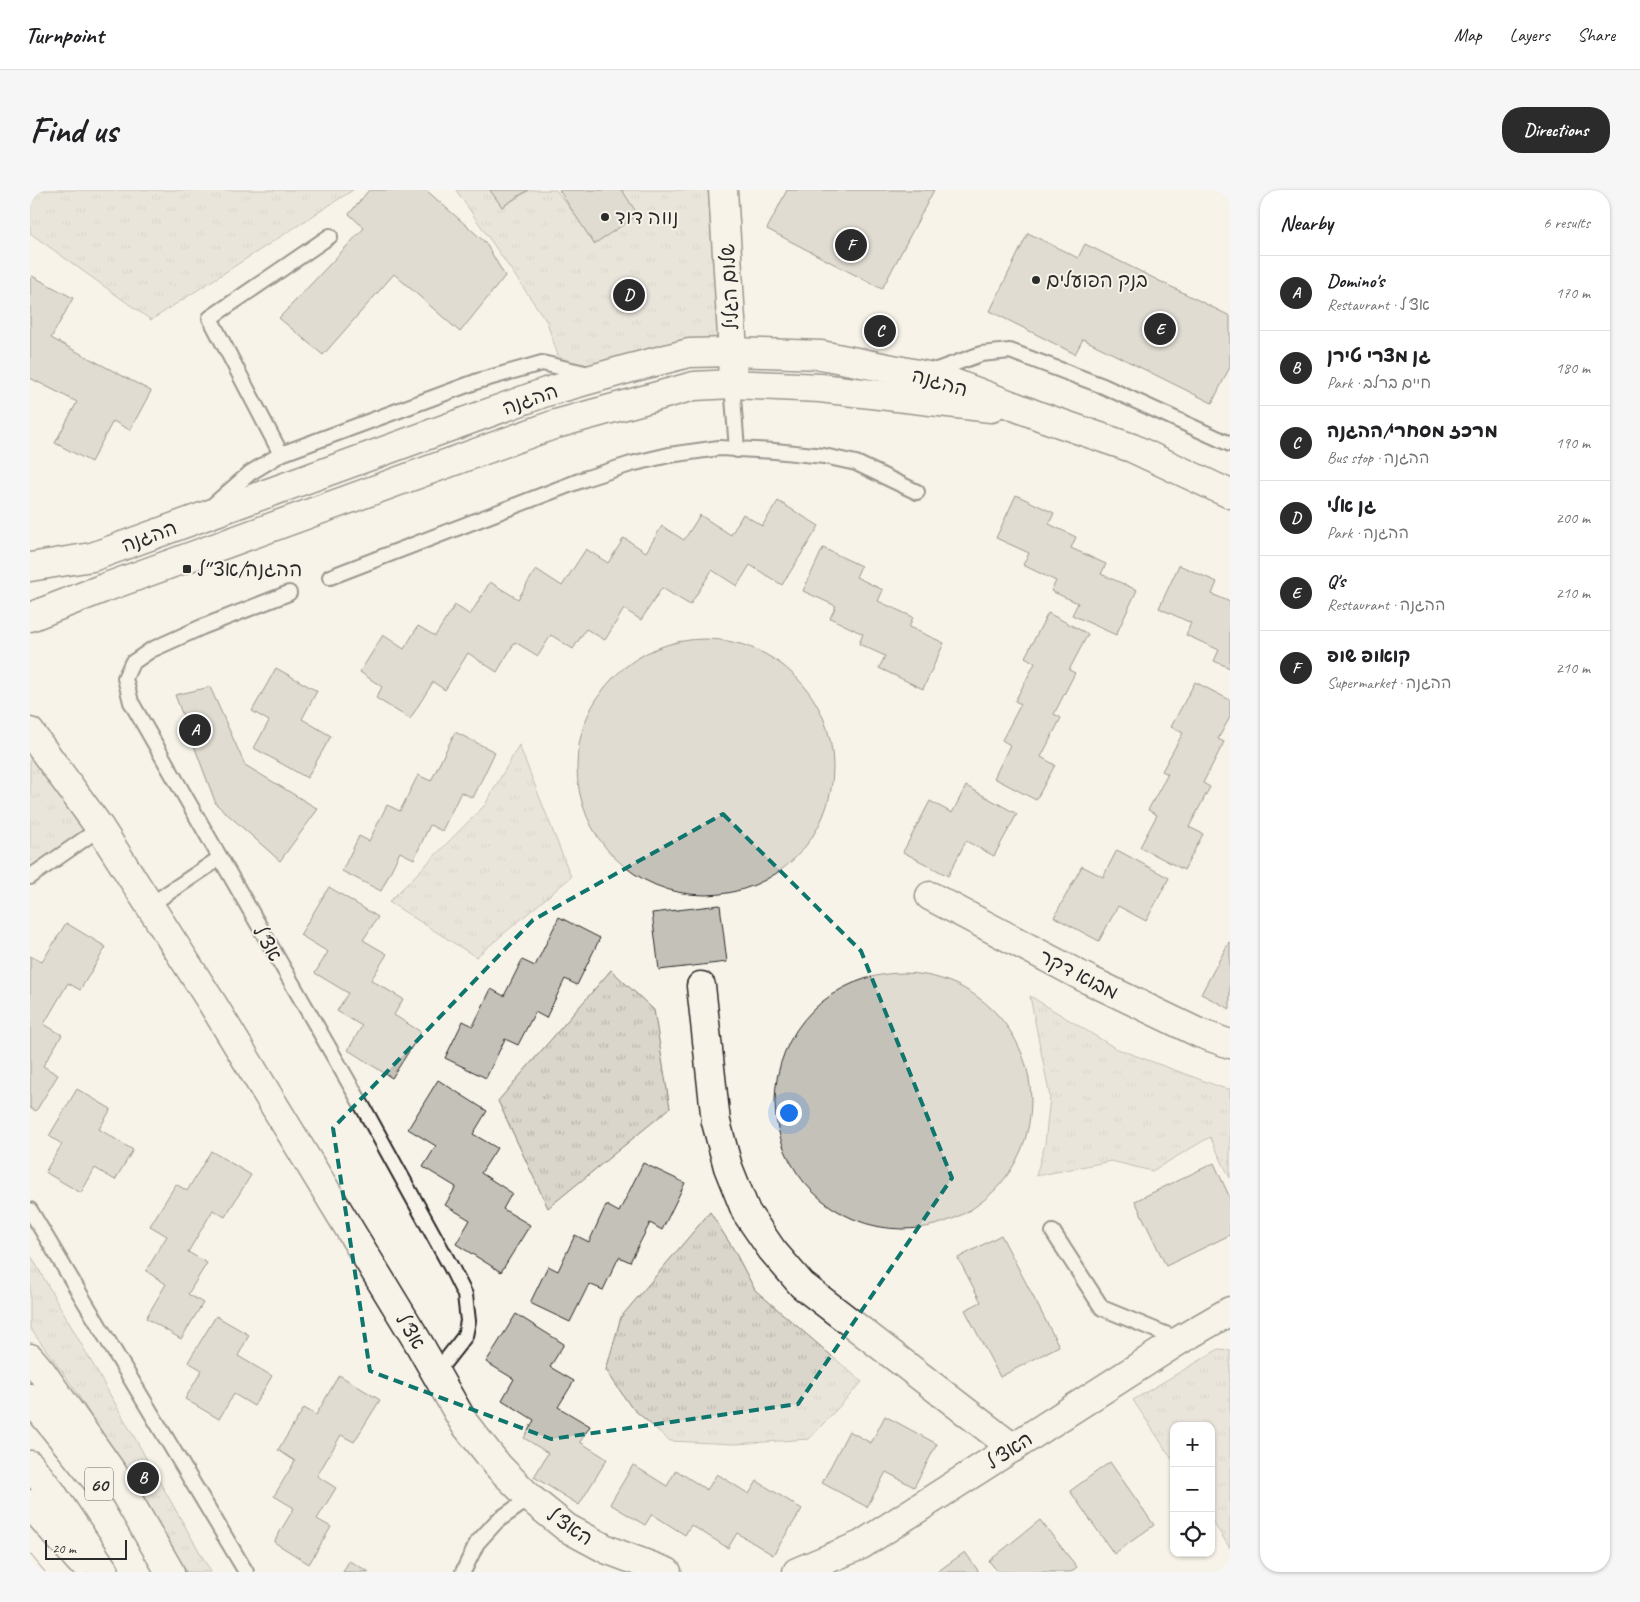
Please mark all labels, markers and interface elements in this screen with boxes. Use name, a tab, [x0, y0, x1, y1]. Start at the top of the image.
text: Turnpoint	[25, 20, 104, 50]
text: Map	[1454, 24, 1482, 46]
text: Layers	[1510, 24, 1549, 46]
text: Share	[1577, 24, 1615, 46]
button: Directions	[1502, 107, 1610, 153]
text: Find us	[30, 108, 117, 153]
place label: נווה דוד	[615, 205, 678, 230]
text: Nearby	[1280, 210, 1333, 236]
marker: נווה דוד	[599, 211, 611, 223]
text: 6 results	[1543, 213, 1590, 233]
pin: F	[835, 226, 867, 264]
street label: שלום הגליל	[715, 243, 744, 331]
place label: בנק הפועלים	[1046, 268, 1148, 293]
text: Domino's	[1327, 269, 1384, 293]
marker: בנק הפועלים	[1030, 274, 1042, 286]
pin: D	[613, 276, 645, 314]
text: A	[1292, 283, 1300, 303]
text: 170 m	[1556, 283, 1590, 303]
text: Restaurant · אצ"ל	[1327, 295, 1430, 315]
pin: E	[1144, 310, 1176, 348]
pin: C	[864, 312, 896, 350]
text: גן מצרי טירן	[1327, 344, 1431, 368]
text: B	[1292, 358, 1300, 378]
text: 180 m	[1556, 358, 1590, 378]
street label: ההגנה	[909, 363, 971, 402]
text: Park · חיים ברלב	[1327, 373, 1431, 393]
street label: ההגנה	[499, 378, 561, 421]
text: מרכז מסחרי/ההגנה	[1327, 419, 1498, 443]
text: C	[1292, 433, 1300, 453]
text: 190 m	[1556, 433, 1590, 453]
text: Bus stop · ההגנה	[1327, 448, 1430, 468]
text: גן אלי	[1327, 494, 1376, 518]
text: D	[1291, 508, 1301, 528]
text: 200 m	[1556, 508, 1590, 528]
street label: ההגנה	[118, 515, 180, 558]
text: Park · ההגנה	[1327, 523, 1409, 543]
place label: ההגנה/אצ״ל	[197, 557, 302, 582]
marker: ההגנה/אצ״ל	[181, 563, 193, 575]
text: Q's	[1327, 569, 1345, 593]
text: E	[1292, 583, 1300, 603]
text: 210 m	[1556, 583, 1590, 603]
text: Restaurant · ההגנה	[1327, 595, 1446, 615]
text: קואופ שופ	[1327, 644, 1410, 668]
text: F	[1292, 658, 1300, 678]
text: 210 m	[1556, 658, 1590, 678]
text: Supermarket · ההגנה	[1327, 673, 1452, 693]
pin: A	[179, 711, 211, 749]
street label: אצ"ל	[247, 921, 288, 966]
street label: מבוא דקר	[1035, 944, 1123, 1005]
your location	[776, 1100, 802, 1126]
street label: אצ"ל	[390, 1309, 431, 1354]
map controls	[1170, 1422, 1215, 1557]
button: +	[1170, 1422, 1215, 1467]
street label: האצ"ל	[981, 1426, 1037, 1475]
pin: B	[127, 1459, 159, 1497]
button: −	[1170, 1467, 1215, 1512]
road number: 60	[85, 1468, 113, 1500]
street label: האצ"ל	[542, 1502, 598, 1551]
button: locate	[1170, 1512, 1215, 1557]
scale bar	[45, 1537, 128, 1560]
text: 20 m	[52, 1540, 76, 1557]

